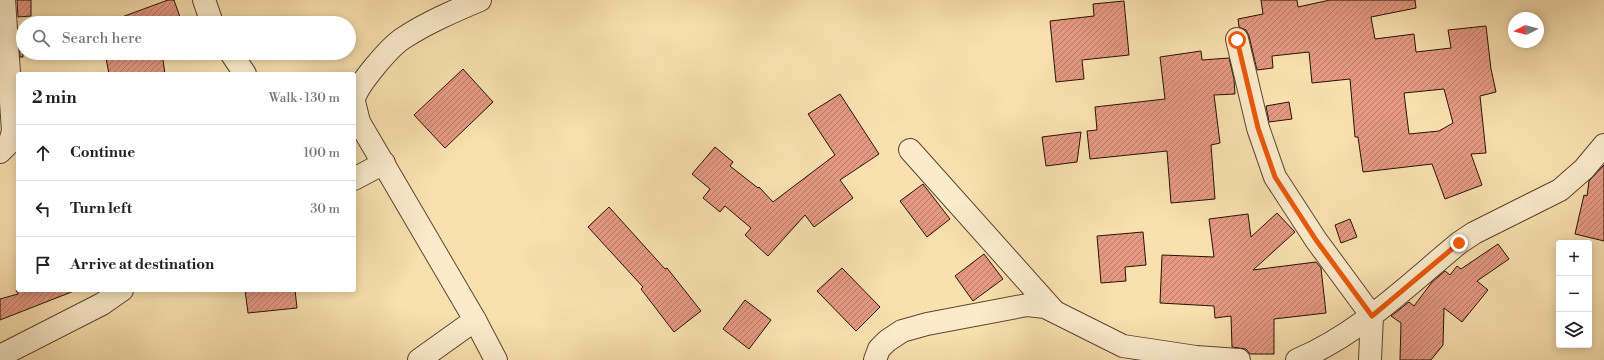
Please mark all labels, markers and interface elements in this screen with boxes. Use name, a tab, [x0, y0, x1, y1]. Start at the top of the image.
north arrow	[1508, 12, 1544, 48]
search box	[16, 16, 356, 60]
icon: search	[30, 27, 52, 49]
text: Search here	[62, 29, 142, 48]
route start	[1228, 31, 1246, 49]
text: 2 min	[32, 87, 77, 109]
text: Walk · 130 m	[269, 90, 340, 106]
icon: ahead	[32, 142, 54, 164]
text: Continue	[70, 143, 135, 162]
text: 100 m	[304, 145, 340, 161]
icon: left	[32, 198, 54, 220]
text: Turn left	[70, 199, 132, 218]
text: 30 m	[310, 201, 340, 217]
route end	[1450, 234, 1468, 252]
map controls	[1556, 240, 1592, 348]
button: +	[1556, 240, 1592, 276]
icon: arrive	[32, 254, 54, 276]
text: Arrive at destination	[70, 255, 214, 274]
button: −	[1556, 276, 1592, 312]
button: layers	[1556, 312, 1592, 348]

